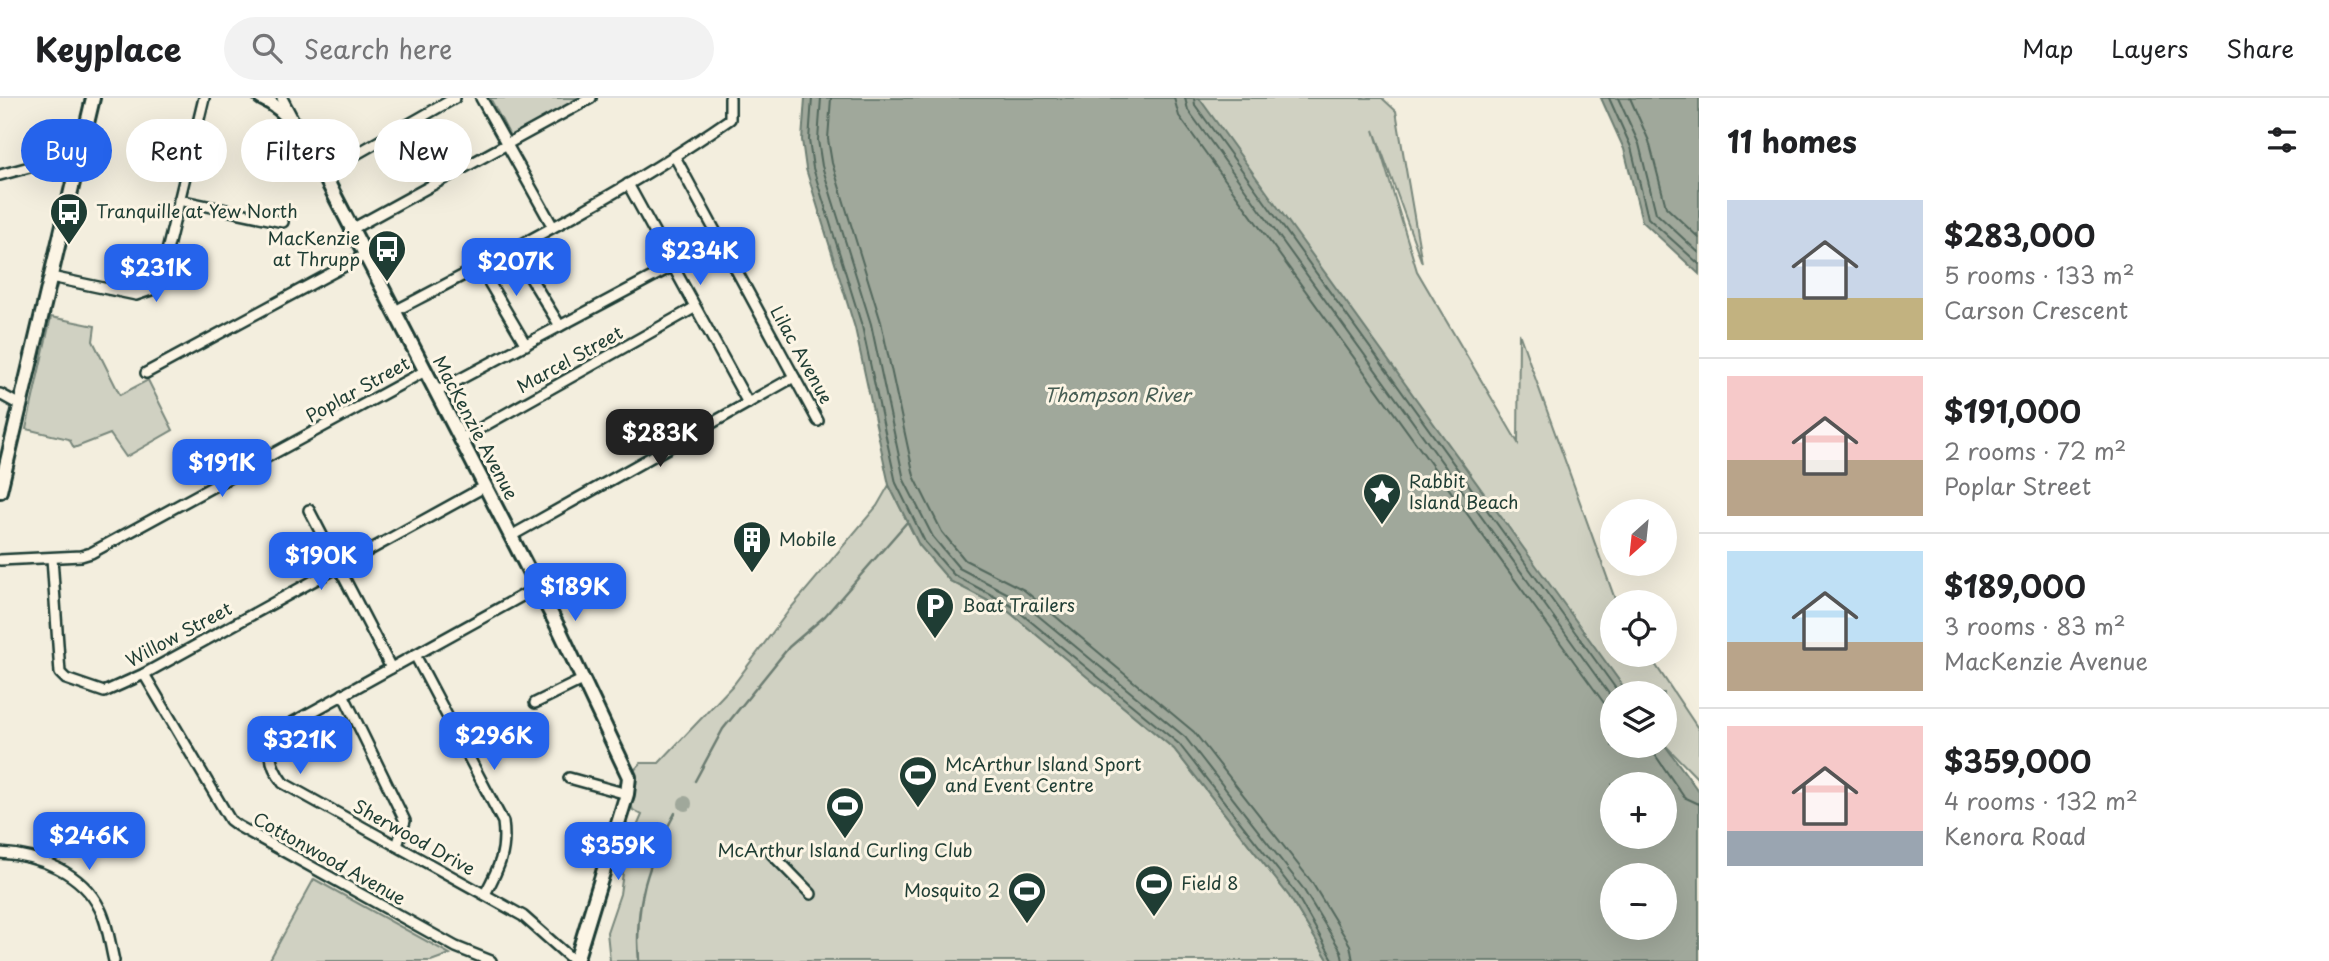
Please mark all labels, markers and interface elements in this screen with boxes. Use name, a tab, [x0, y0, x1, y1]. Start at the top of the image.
search box	[224, 17, 714, 80]
text: Keyplace	[35, 23, 182, 73]
icon: search	[248, 29, 286, 67]
text: Search here	[304, 29, 452, 68]
text: Map	[2022, 30, 2073, 66]
text: Layers	[2111, 30, 2188, 66]
text: Share	[2226, 30, 2294, 66]
text: 11 homes	[1727, 118, 1857, 163]
chip: Buy	[21, 119, 112, 182]
chip: Rent	[126, 119, 227, 182]
chip: Filters	[241, 119, 360, 182]
chip: New	[374, 119, 472, 182]
icon: filters	[2263, 121, 2301, 159]
bus stop icon: Tranquille at Yew North	[48, 191, 90, 246]
place label: Tranquille at Yew North	[96, 197, 298, 224]
text: $283,000	[1944, 212, 2095, 257]
place label: MacKenzie at Thrupp	[267, 224, 360, 272]
bus stop icon: MacKenzie at Thrupp	[366, 228, 408, 283]
pin: $234K	[651, 228, 749, 287]
icon: home	[1783, 228, 1867, 312]
text: $234K	[661, 232, 739, 267]
pin: $207K	[467, 238, 565, 298]
text: $207K	[478, 243, 554, 278]
pin: $231K	[107, 244, 205, 304]
text: $231K	[120, 249, 192, 284]
text: 5 rooms · 133 m²	[1944, 257, 2135, 292]
text: Carson Crescent	[1944, 292, 2128, 327]
street label: Lilac Avenue	[764, 300, 840, 408]
street label: Marcel Street	[511, 318, 627, 399]
street label: Poplar Street	[300, 349, 414, 428]
street label: MacKenzie Avenue	[427, 350, 526, 504]
water label: Thompson River	[1044, 380, 1193, 408]
text: $191,000	[1944, 388, 2081, 433]
icon: home	[1783, 404, 1867, 488]
pin: $283K	[611, 410, 709, 469]
text: $283K	[622, 414, 698, 449]
text: 2 rooms · 72 m²	[1944, 433, 2126, 468]
pin: $191K	[173, 440, 271, 499]
text: $191K	[188, 444, 256, 479]
place label: Rabbit Island Beach	[1409, 467, 1519, 515]
text: Poplar Street	[1944, 468, 2091, 503]
place icon: Rabbit Island Beach	[1361, 471, 1403, 526]
north arrow	[1600, 499, 1676, 576]
map controls	[1600, 499, 1677, 940]
building icon: Mobile	[731, 519, 773, 574]
place label: Mobile	[779, 525, 837, 552]
pin: $190K	[272, 532, 370, 592]
text: $190K	[285, 537, 357, 572]
text: $189,000	[1944, 563, 2086, 608]
pin: $189K	[526, 564, 624, 623]
text: $189K	[540, 568, 610, 603]
icon: home	[1783, 579, 1867, 663]
parking icon: Boat Trailers	[914, 585, 956, 640]
button: locate	[1600, 590, 1677, 667]
place label: Boat Trailers	[962, 591, 1075, 618]
street label: Willow Street	[120, 594, 236, 673]
text: 3 rooms · 83 m²	[1944, 608, 2126, 643]
text: MacKenzie Avenue	[1944, 643, 2148, 678]
button: layers	[1600, 681, 1677, 758]
pin: $296K	[445, 712, 543, 772]
pin: $321K	[251, 716, 349, 776]
text: $296K	[455, 717, 533, 752]
text: $321K	[263, 721, 337, 756]
text: $359,000	[1944, 738, 2091, 783]
place label: McArthur Island Sport and Event Centre	[945, 750, 1141, 798]
sports icon: McArthur Island Sport and Event Centre	[897, 754, 939, 809]
icon: home	[1783, 754, 1867, 838]
button: +	[1600, 772, 1677, 849]
text: 4 rooms · 132 m²	[1944, 783, 2138, 818]
sports icon: McArthur Island Curling Club	[824, 785, 866, 840]
street label: Sherwood Drive	[349, 792, 481, 881]
street label: Cottonwood Avenue	[248, 804, 411, 911]
pin: $246K	[40, 812, 138, 872]
text: $246K	[49, 817, 129, 852]
text: Kenora Road	[1944, 818, 2086, 853]
pin: $359K	[569, 822, 667, 882]
text: $359K	[581, 827, 655, 862]
place label: McArthur Island Curling Club	[717, 836, 973, 863]
sports icon: Field 8	[1133, 863, 1175, 918]
button: −	[1600, 863, 1677, 940]
place label: Field 8	[1181, 869, 1238, 896]
sports icon: Mosquito 2	[1006, 870, 1048, 925]
place label: Mosquito 2	[904, 876, 1000, 903]

